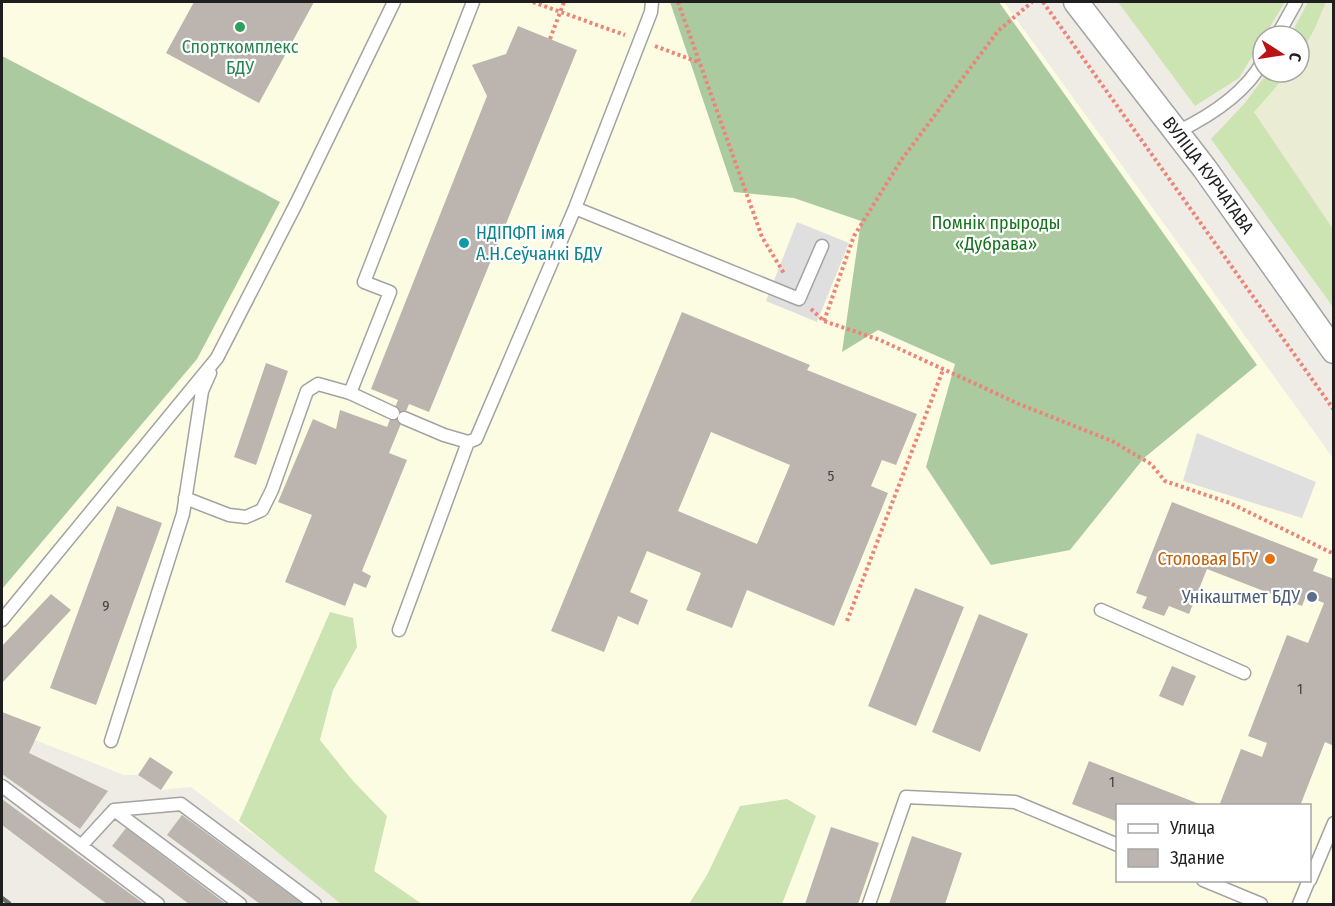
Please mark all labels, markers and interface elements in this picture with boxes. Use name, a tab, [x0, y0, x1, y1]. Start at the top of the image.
marker: Спорткомплекс БДУ	[233, 20, 247, 34]
north arrow	[1251, 24, 1311, 84]
place label: Спорткомплекс БДУ	[182, 36, 299, 79]
text: С	[1285, 51, 1305, 64]
street label: ВУЛІЦА КУРЧАТАВА	[1158, 112, 1259, 239]
park label: Помнік прыроды «Дубрава»	[931, 212, 1061, 255]
place label: НДІПФП імя А.Н.Сеўчанкі БДУ	[476, 222, 602, 265]
marker: НДІПФП імя А.Н.Сеўчанкі БДУ	[457, 236, 471, 250]
house number: 5	[828, 467, 835, 485]
place label: Столовая БГУ	[1158, 548, 1258, 570]
marker: Столовая БГУ	[1263, 552, 1277, 566]
place label: Унікаштмет БДУ	[1181, 586, 1300, 608]
marker: Унікаштмет БДУ	[1305, 590, 1319, 604]
house number: 9	[102, 597, 110, 615]
house number: 1	[1297, 680, 1303, 698]
house number: 1	[1109, 773, 1115, 791]
legend	[1116, 804, 1311, 882]
text: Улица	[1169, 817, 1215, 839]
text: Здание	[1170, 847, 1225, 869]

